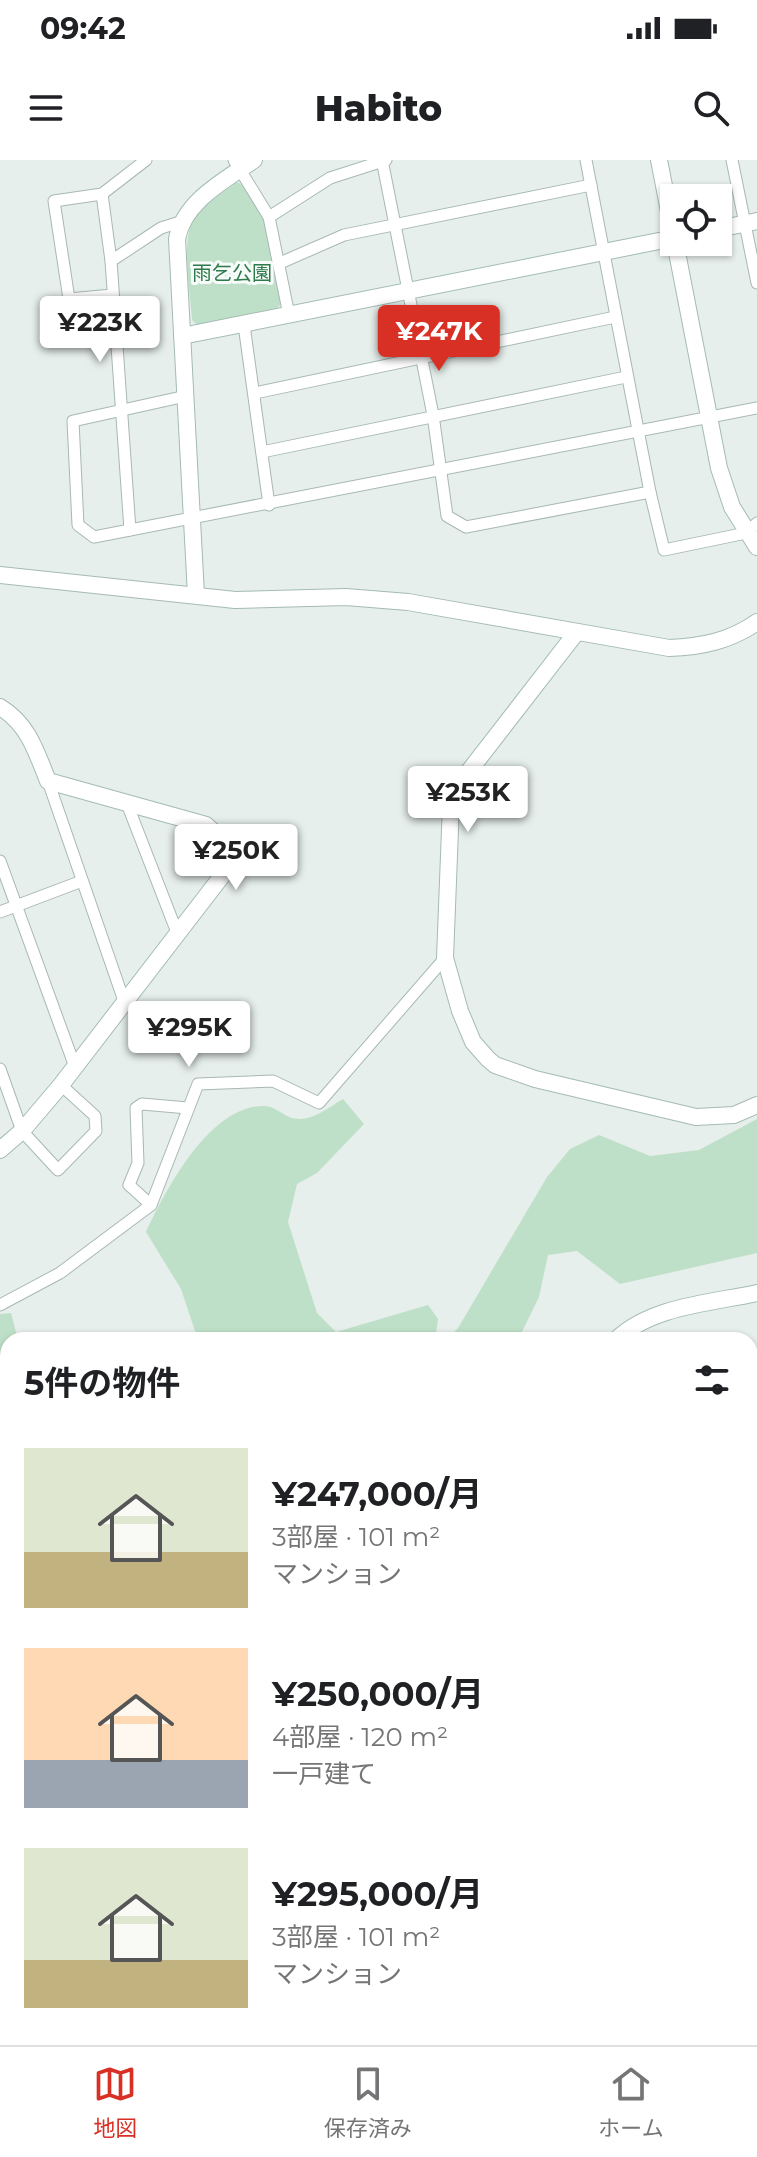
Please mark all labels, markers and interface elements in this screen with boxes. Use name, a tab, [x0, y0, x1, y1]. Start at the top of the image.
text: 09:42	[40, 10, 126, 47]
icon: menu	[24, 86, 68, 130]
text: Habito	[315, 86, 442, 130]
icon: search	[689, 86, 733, 130]
map controls	[660, 184, 732, 256]
button: locate	[660, 184, 732, 256]
park label: 雨乞公園	[192, 261, 272, 285]
pin: ¥223K	[44, 296, 156, 364]
pin: ¥247K	[383, 305, 495, 373]
text: ¥223K	[58, 306, 142, 338]
text: ¥247K	[396, 315, 482, 347]
pin: ¥253K	[412, 766, 524, 834]
text: ¥253K	[426, 776, 510, 808]
pin: ¥250K	[180, 824, 292, 892]
text: ¥250K	[193, 834, 279, 866]
pin: ¥295K	[133, 1001, 245, 1069]
text: ¥295K	[146, 1011, 232, 1043]
icon: filters	[690, 1358, 734, 1402]
text: 5件の物件	[24, 1362, 180, 1404]
text: ¥247,000/月	[272, 1473, 483, 1515]
icon: home	[88, 1480, 184, 1576]
text: 3部屋 · 101 m²	[272, 1521, 440, 1553]
text: マンション	[272, 1558, 402, 1590]
text: ¥250,000/月	[272, 1673, 484, 1715]
icon: home	[88, 1680, 184, 1776]
text: 4部屋 · 120 m²	[272, 1721, 448, 1753]
text: 一戸建て	[272, 1758, 376, 1790]
text: ¥295,000/月	[272, 1873, 483, 1915]
icon: home	[88, 1880, 184, 1976]
text: 3部屋 · 101 m²	[272, 1921, 440, 1953]
text: マンション	[272, 1958, 402, 1990]
tab: 地図	[93, 2062, 137, 2142]
tab: 保存済み	[324, 2062, 412, 2142]
tab: ホーム	[598, 2062, 664, 2142]

